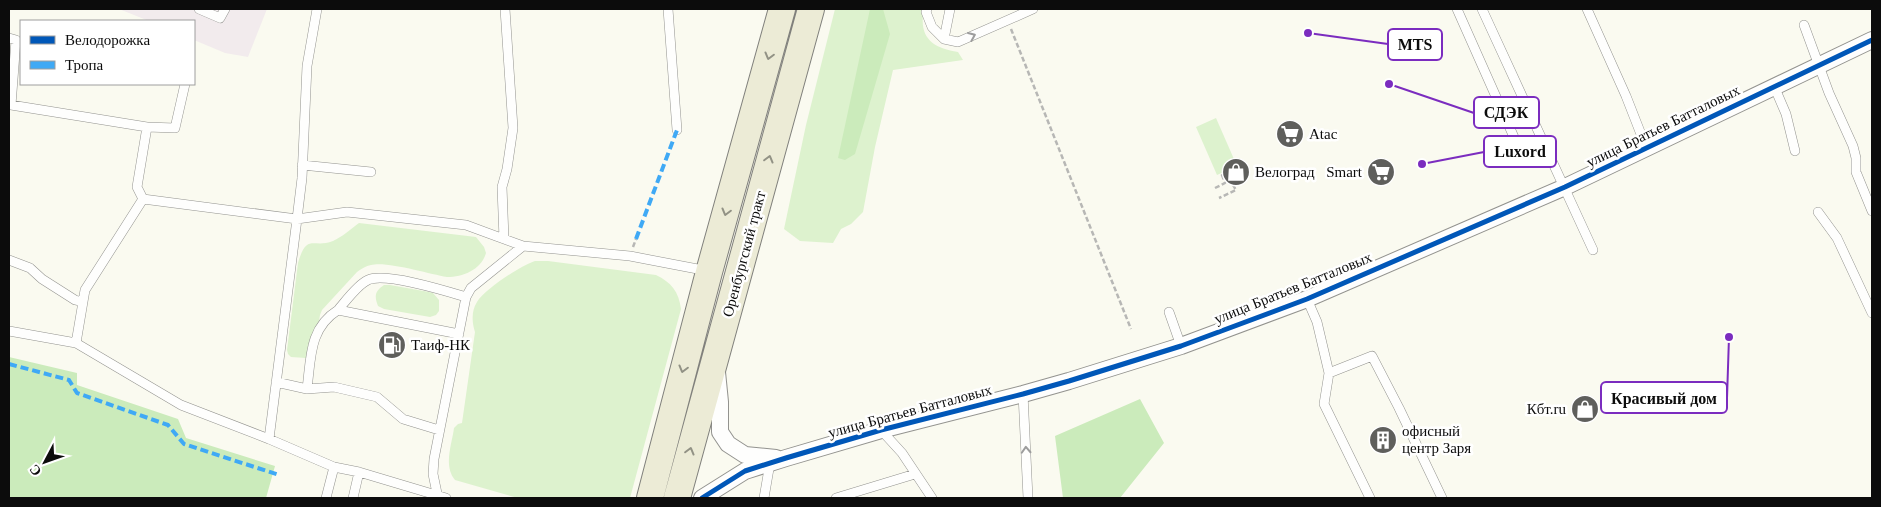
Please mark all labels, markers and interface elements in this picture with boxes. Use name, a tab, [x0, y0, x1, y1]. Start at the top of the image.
legend	[20, 20, 195, 85]
callout: MTS	[1388, 29, 1442, 60]
one-way arrow	[967, 31, 976, 42]
text: Велодорожка	[65, 32, 150, 48]
text: MTS	[1398, 36, 1432, 53]
one-way arrow	[764, 51, 774, 59]
text: Тропа	[65, 57, 104, 73]
street label: улица Братьев Батталовых	[1584, 82, 1743, 170]
callout: СДЭК	[1474, 97, 1539, 128]
text: СДЭК	[1484, 104, 1529, 122]
supermarket icon: Atac	[1275, 119, 1305, 149]
place label: Atac	[1309, 126, 1338, 142]
callout: Luxord	[1484, 136, 1556, 167]
text: Luxord	[1494, 143, 1546, 160]
one-way arrow	[764, 156, 774, 164]
shop icon: Велоград	[1221, 157, 1251, 187]
supermarket icon: Smart	[1366, 157, 1396, 187]
place label: Велоград	[1255, 164, 1315, 180]
place label: Smart	[1326, 164, 1363, 180]
street label: Оренбургский тракт	[720, 189, 769, 319]
one-way arrow	[721, 208, 731, 216]
street label: улица Братьев Батталовых	[1212, 249, 1375, 327]
fuel station icon: Таиф-НК	[377, 330, 407, 360]
place label: Таиф-НК	[411, 337, 471, 353]
one-way arrow	[678, 365, 689, 374]
street label: улица Братьев Батталовых	[826, 381, 994, 441]
callout: Красивый дом	[1601, 382, 1727, 413]
text: Красивый дом	[1611, 390, 1717, 408]
shop icon: Кбт.ru	[1570, 394, 1600, 424]
place label: Кбт.ru	[1527, 401, 1566, 417]
place label: офисный центр Заря	[1402, 423, 1471, 456]
building icon: офисный центр Заря	[1368, 425, 1398, 455]
north arrow	[20, 437, 70, 487]
one-way arrow	[1020, 445, 1031, 453]
one-way arrow	[684, 448, 694, 456]
text: С	[27, 461, 45, 479]

